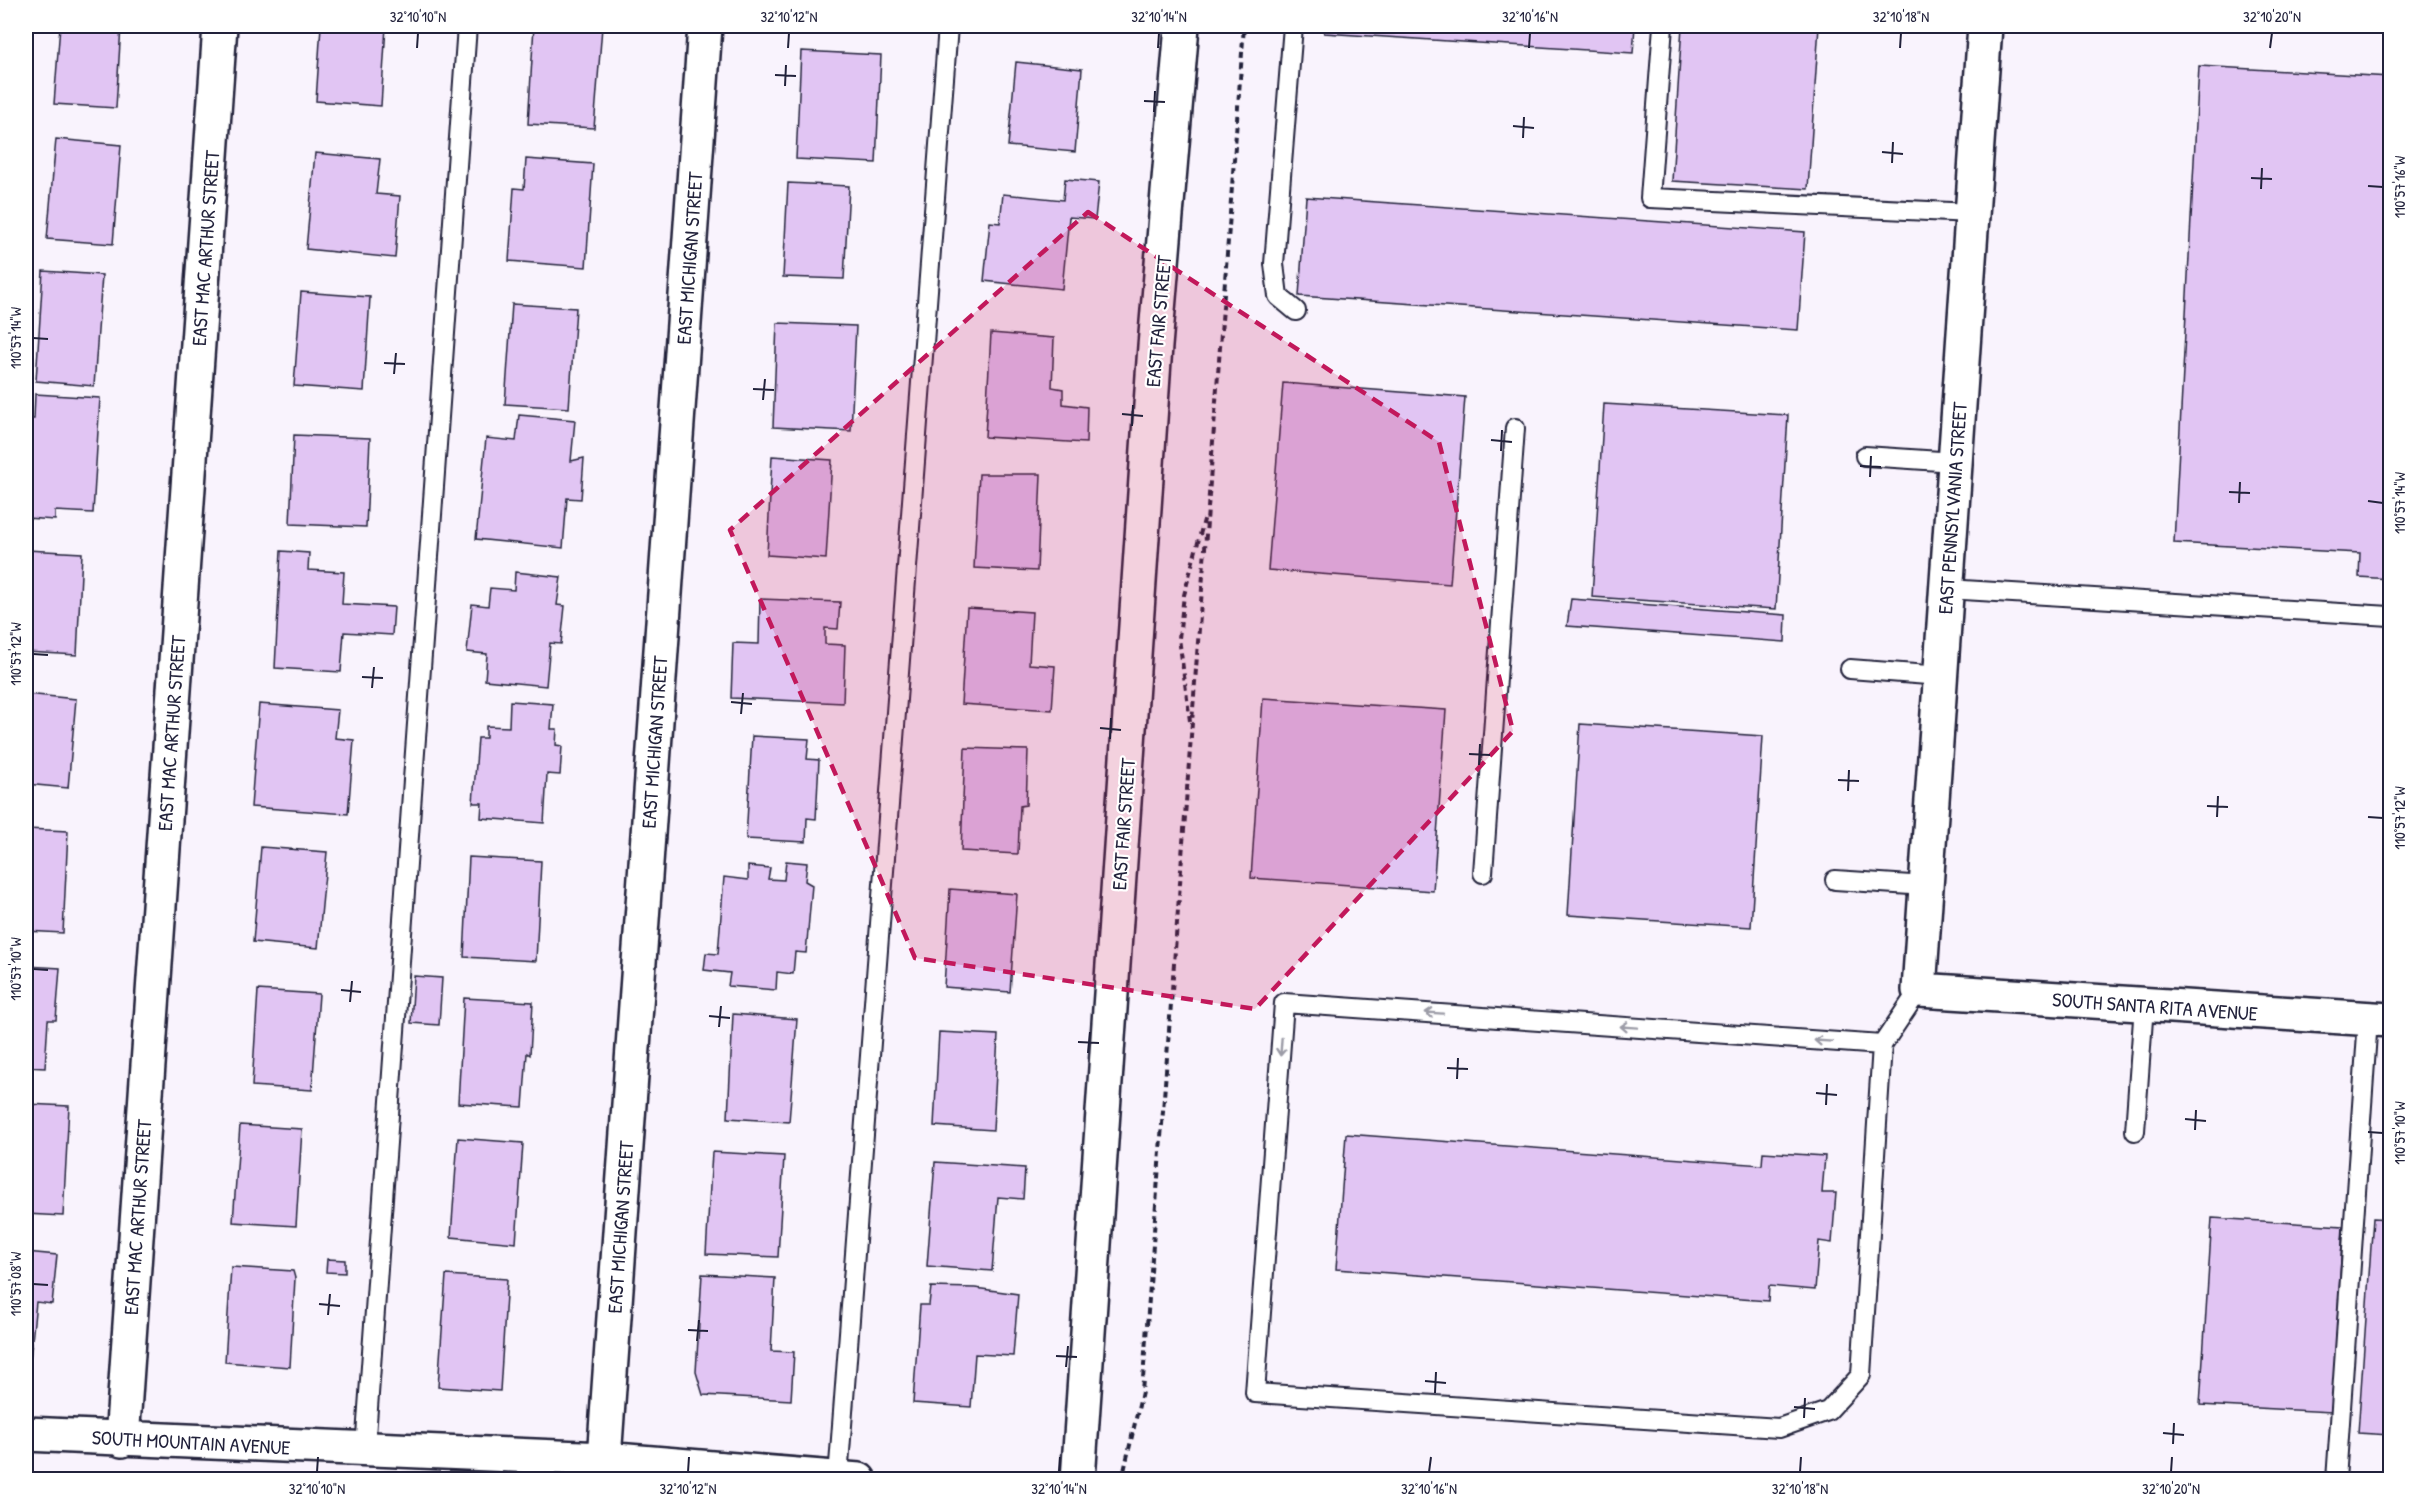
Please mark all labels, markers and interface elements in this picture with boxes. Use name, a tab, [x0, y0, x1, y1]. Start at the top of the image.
text: 32°10'10"N	[390, 6, 446, 27]
text: 32°10'12"N	[761, 6, 817, 27]
text: 32°10'14"N	[1131, 6, 1187, 27]
text: 32°10'16"N	[1502, 6, 1558, 27]
text: 32°10'18"N	[1873, 6, 1929, 27]
text: 32°10'20"N	[2243, 6, 2301, 27]
street label: EAST MAC ARTHUR STREET	[185, 149, 225, 347]
text: 110°57'16"W	[2389, 155, 2410, 218]
street label: EAST MICHIGAN STREET	[670, 170, 709, 345]
street label: EAST FAIR STREET	[1139, 253, 1177, 388]
text: 110°57'14"W	[5, 306, 26, 369]
street label: EAST PENNSYLVANIA STREET	[1931, 401, 1973, 615]
text: 110°57'14"W	[2389, 471, 2410, 534]
text: 110°57'12"W	[5, 621, 26, 686]
street label: EAST MAC ARTHUR STREET	[151, 634, 191, 832]
street label: EAST MICHIGAN STREET	[635, 654, 674, 829]
street label: EAST FAIR STREET	[1105, 757, 1141, 891]
text: 110°57'12"W	[2389, 785, 2410, 850]
text: 110°57'10"W	[5, 937, 26, 1001]
street label: SOUTH SANTA RITA AVENUE	[2051, 985, 2259, 1027]
one-way arrow	[1425, 1008, 1445, 1019]
one-way arrow	[1619, 1021, 1639, 1032]
one-way arrow	[1814, 1035, 1834, 1046]
one-way arrow	[1275, 1037, 1286, 1057]
text: 110°57'10"W	[2389, 1101, 2410, 1165]
street label: EAST MAC ARTHUR STREET	[117, 1118, 157, 1316]
street label: EAST MICHIGAN STREET	[601, 1139, 640, 1314]
text: 110°57'08"W	[5, 1251, 26, 1316]
street label: SOUTH MOUNTAIN AVENUE	[91, 1423, 291, 1461]
text: 32°10'10"N	[289, 1478, 345, 1499]
text: 32°10'12"N	[660, 1478, 716, 1499]
text: 32°10'14"N	[1031, 1478, 1087, 1499]
text: 32°10'16"N	[1401, 1478, 1457, 1499]
text: 32°10'18"N	[1772, 1478, 1828, 1499]
text: 32°10'20"N	[2142, 1478, 2200, 1499]

